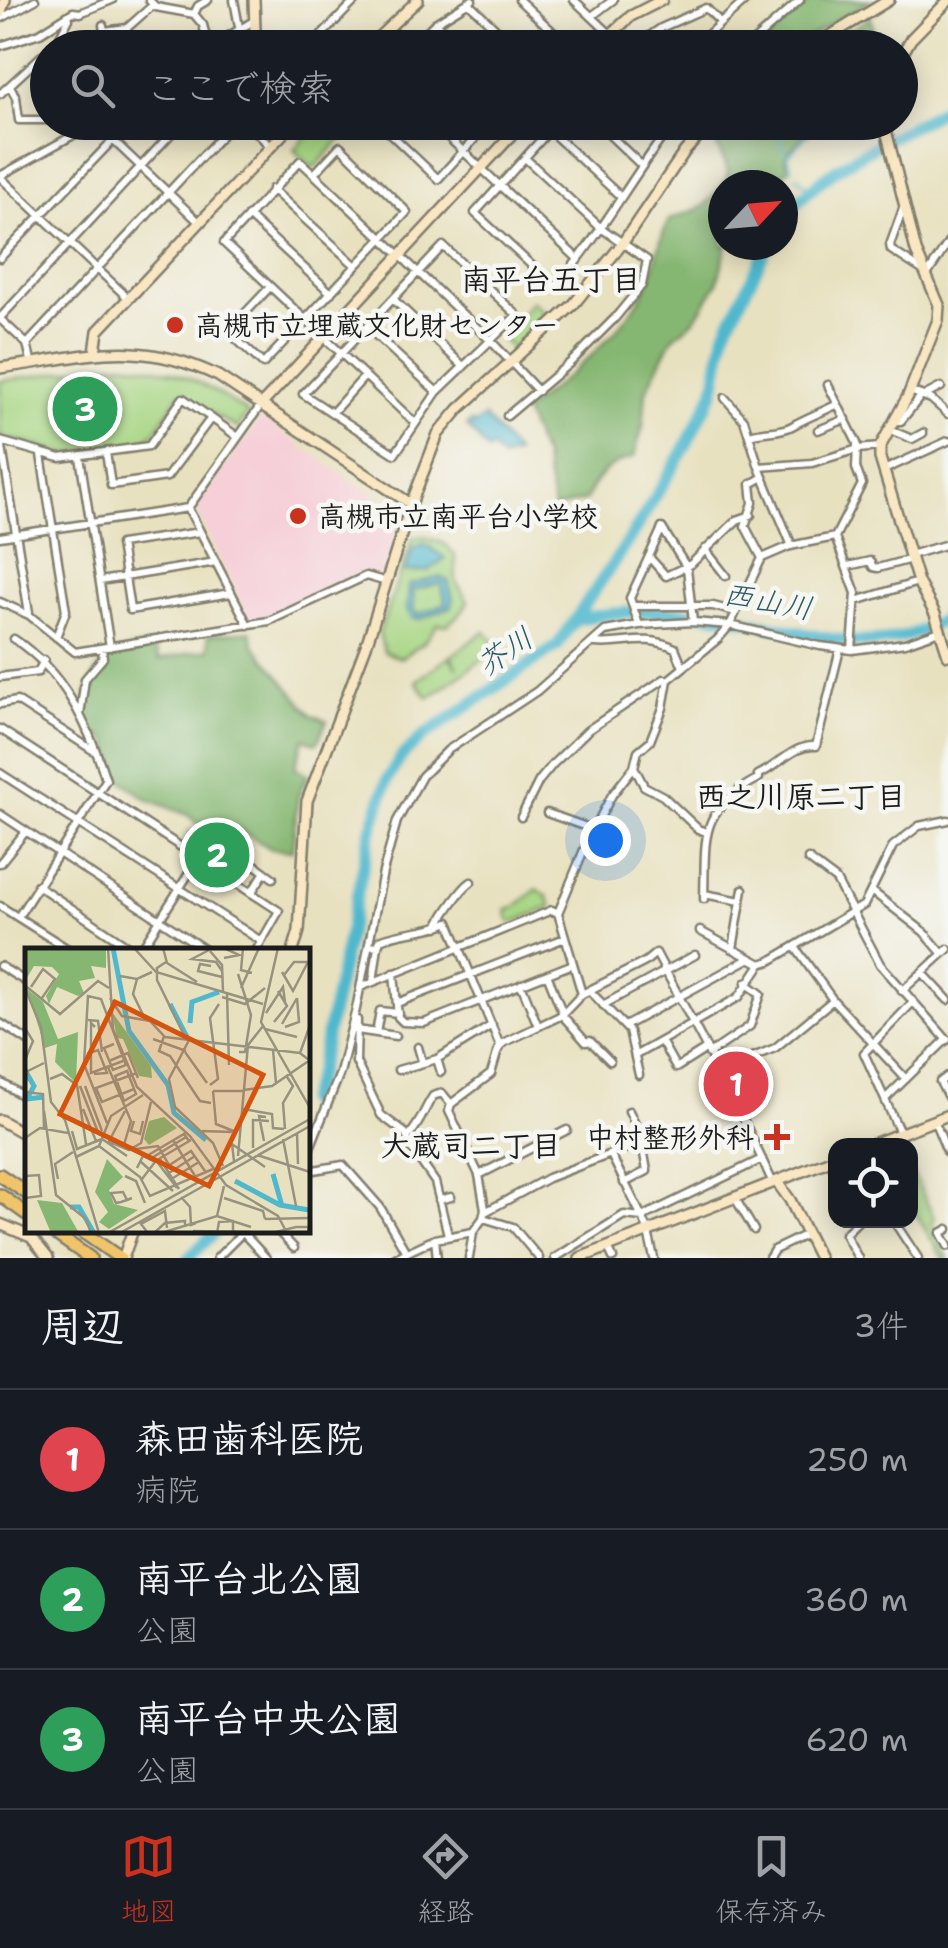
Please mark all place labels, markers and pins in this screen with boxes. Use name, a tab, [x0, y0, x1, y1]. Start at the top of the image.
place label: 高槻市立埋蔵文化財センター	[195, 306, 559, 344]
marker: 高槻市立埋蔵文化財センター	[164, 314, 186, 336]
pin: 3	[52, 372, 118, 446]
place label: 高槻市立南平台小学校	[318, 497, 598, 535]
marker: 高槻市立南平台小学校	[287, 505, 309, 527]
pin: 2	[184, 818, 250, 892]
pin: 1	[704, 1046, 768, 1122]
place label: 中村整形外科	[586, 1118, 754, 1156]
marker: 中村整形外科	[764, 1124, 790, 1150]

